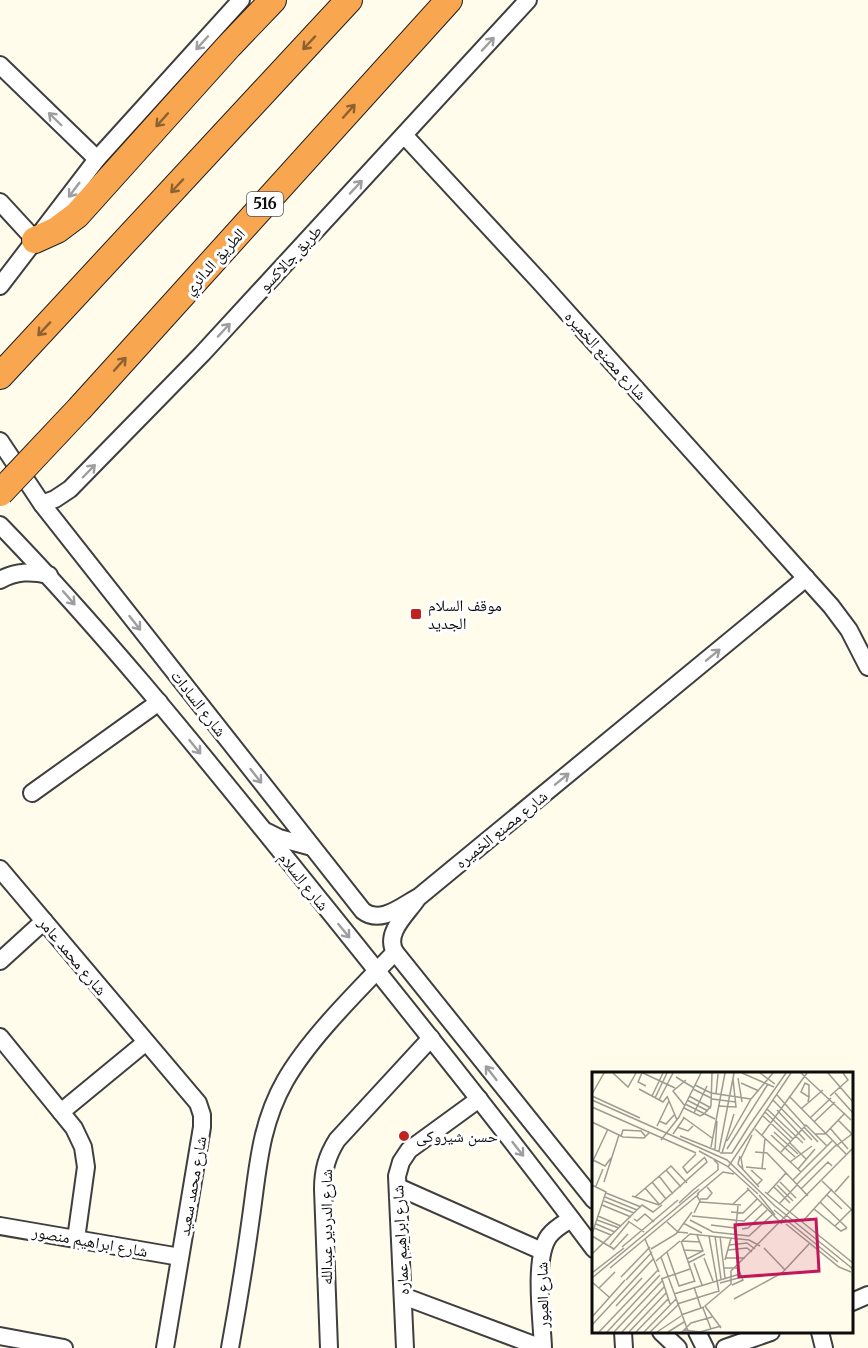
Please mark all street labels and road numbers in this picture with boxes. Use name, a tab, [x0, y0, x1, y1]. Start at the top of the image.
road number: 516	[247, 192, 283, 216]
street label: طريق جالاكسو	[254, 221, 327, 296]
street label: الطريق الدائري	[179, 224, 251, 300]
street label: شارع مصنع الخميره	[560, 306, 651, 404]
street label: شارع السادات	[166, 666, 231, 741]
street label: شارع مصنع الخميره	[451, 786, 552, 873]
street label: شارع السلام	[274, 848, 334, 915]
street label: شارع محمد عامر	[33, 912, 112, 1000]
street label: شارع محمد سعيد	[173, 1135, 212, 1237]
street label: شارع الدردير عبدالله	[316, 1169, 337, 1285]
street label: شارع ابراهيم عماره	[387, 1184, 414, 1296]
street label: شارع ابراهيم منصور	[30, 1221, 149, 1262]
street label: شارع العبور	[531, 1262, 554, 1329]

